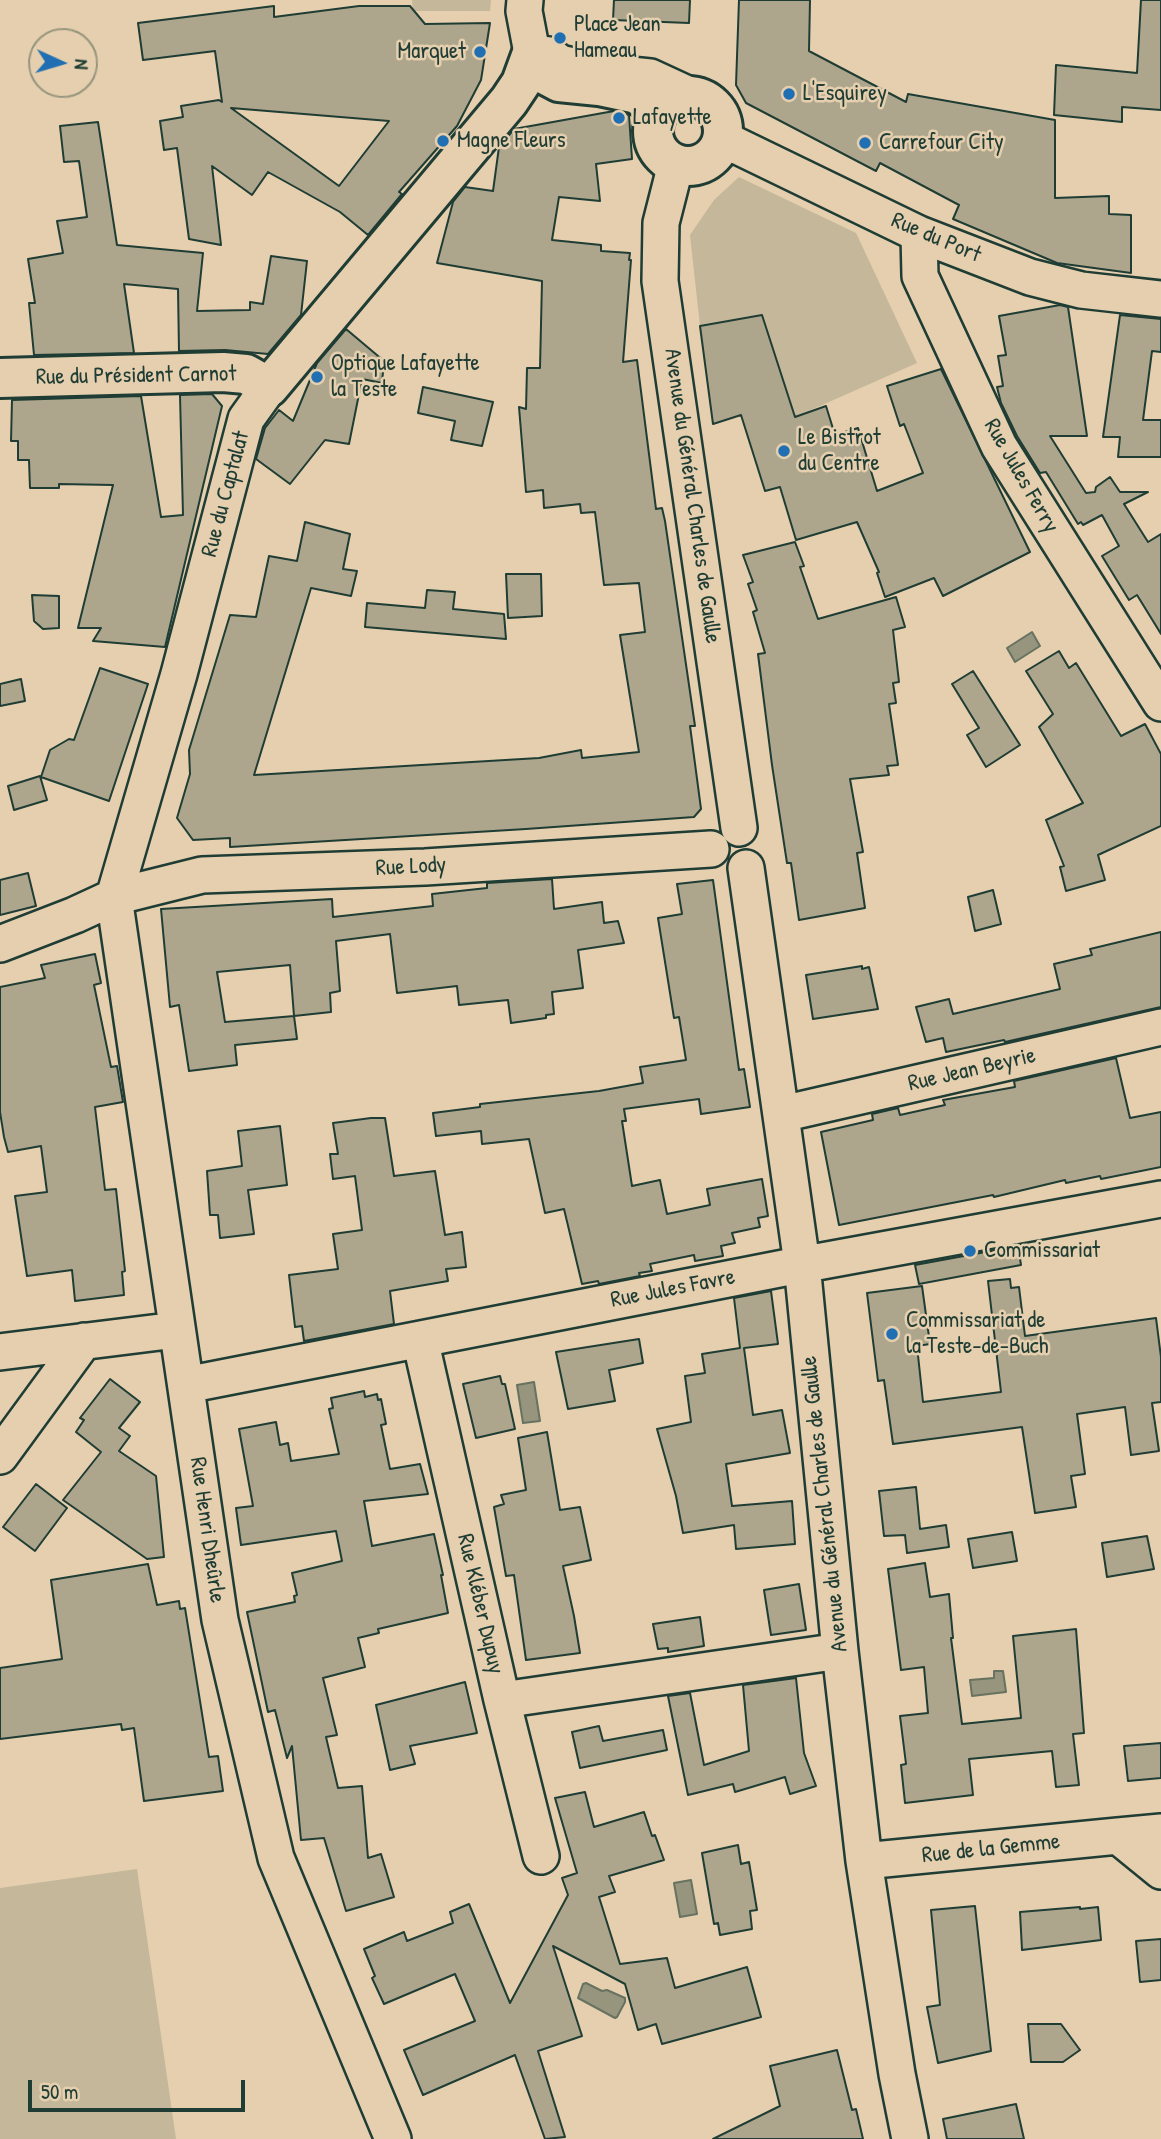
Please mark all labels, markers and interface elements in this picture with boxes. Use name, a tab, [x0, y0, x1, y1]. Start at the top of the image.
place label: Place Jean Hameau	[574, 11, 661, 65]
north arrow	[28, 28, 98, 98]
marker: Place Jean Hameau	[552, 30, 568, 46]
place label: Marquet	[398, 38, 466, 66]
marker: Marquet	[472, 44, 488, 60]
text: N	[69, 58, 95, 70]
place label: L'Esquirey	[803, 80, 887, 108]
marker: L'Esquirey	[781, 86, 797, 102]
place label: Lafayette	[633, 104, 712, 132]
marker: Lafayette	[611, 110, 627, 126]
place label: Magne Fleurs	[457, 127, 566, 155]
place label: Carrefour City	[879, 129, 1004, 157]
marker: Magne Fleurs	[435, 133, 451, 149]
marker: Carrefour City	[857, 135, 873, 151]
street label: Rue du Port	[887, 207, 985, 269]
street label: Avenue du Général Charles de Gaulle	[658, 347, 726, 645]
place label: Optique Lafayette la Teste	[331, 350, 480, 404]
street label: Rue du Président Carnot	[36, 360, 236, 392]
marker: Optique Lafayette la Teste	[309, 369, 325, 385]
street label: Rue Jules Ferry	[977, 414, 1065, 538]
place label: Le Bistrot du Centre	[798, 424, 881, 478]
street label: Rue du Captalat	[196, 428, 256, 560]
marker: Le Bistrot du Centre	[776, 443, 792, 459]
street label: Rue Lody	[375, 851, 447, 883]
street label: Rue Jean Beyrie	[905, 1042, 1039, 1098]
place label: Commissariat	[984, 1237, 1100, 1265]
marker: Commissariat	[962, 1243, 978, 1259]
street label: Rue Jules Favre	[608, 1263, 738, 1315]
place label: Commissariat de la Teste-de-Buch	[906, 1307, 1048, 1361]
marker: Commissariat de la Teste-de-Buch	[884, 1326, 900, 1342]
street label: Avenue du Général Charles de Gaulle	[796, 1355, 854, 1653]
street label: Rue Henri Dheûrle	[183, 1455, 231, 1605]
street label: Rue Kléber Dupuy	[450, 1531, 510, 1677]
street label: Rue de la Gemme	[921, 1828, 1061, 1870]
scale bar	[32, 2066, 248, 2110]
text: 50 m	[41, 2077, 78, 2106]

